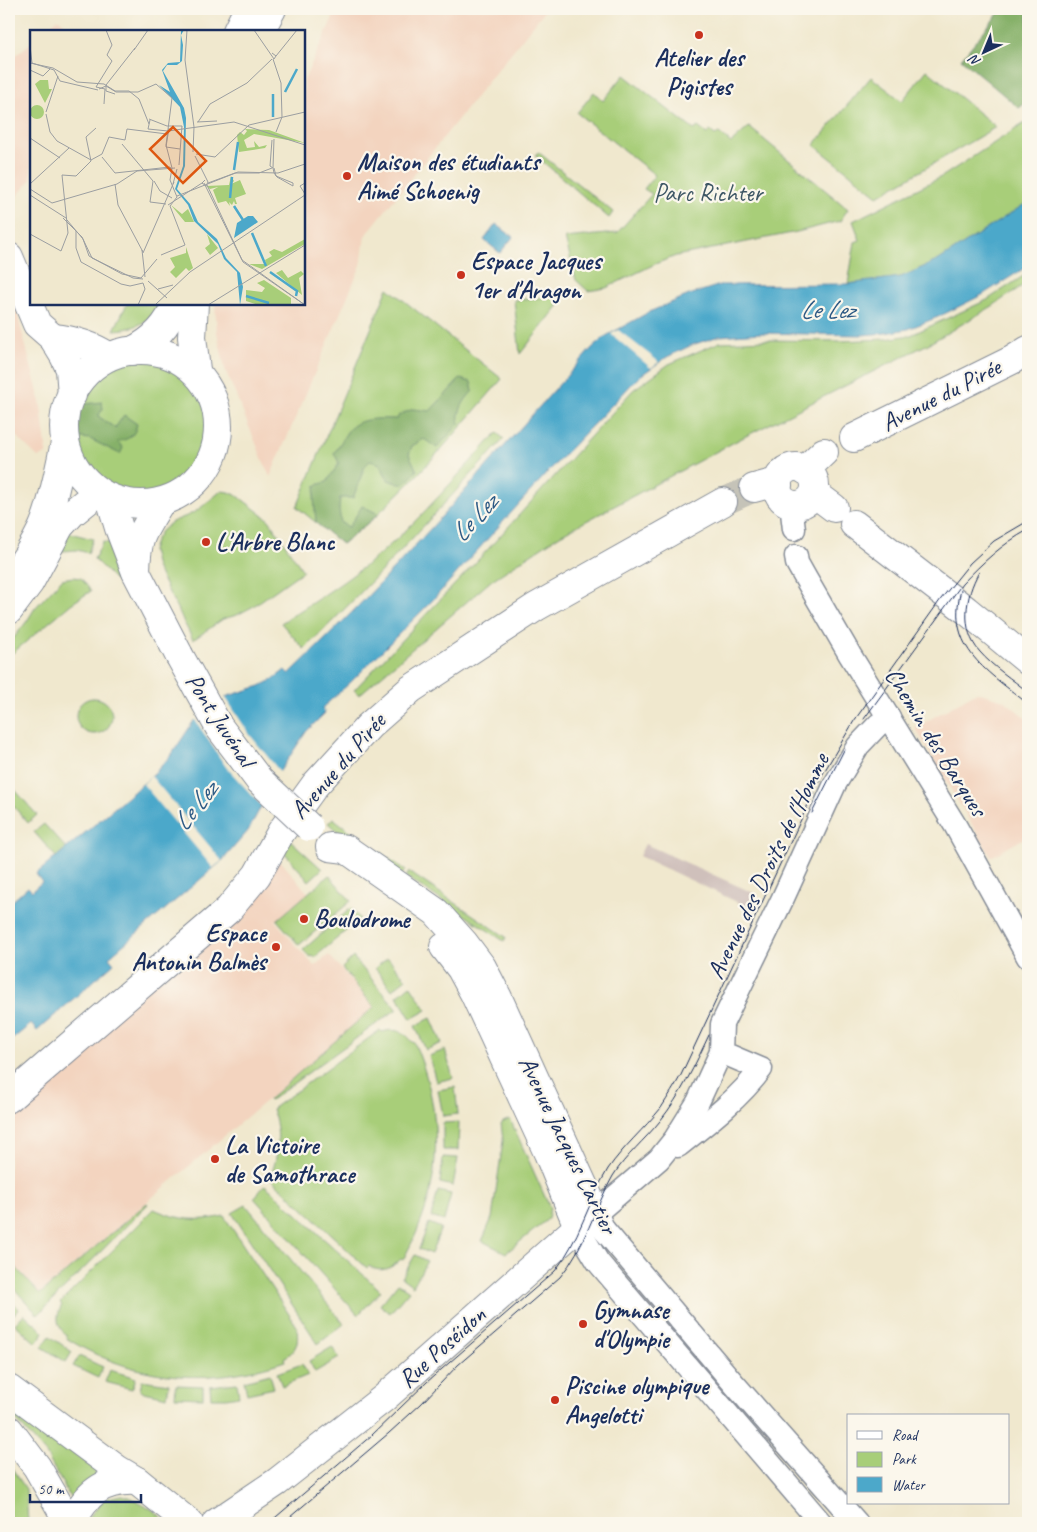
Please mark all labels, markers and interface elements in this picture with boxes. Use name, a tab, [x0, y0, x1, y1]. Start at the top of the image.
north arrow	[960, 28, 1010, 78]
marker: Atelier des Pigistes	[693, 29, 705, 41]
inset map	[30, 30, 305, 305]
place label: Atelier des Pigistes	[654, 42, 746, 103]
text: N	[965, 50, 984, 70]
place label: Maison des étudiants Aimé Schoenig	[357, 146, 542, 207]
marker: Maison des étudiants Aimé Schoenig	[341, 170, 353, 182]
park label: Parc Richter	[654, 177, 764, 209]
place label: Espace Jacques 1er d'Aragon	[471, 245, 603, 306]
marker: Espace Jacques 1er d'Aragon	[455, 269, 467, 281]
water label: Le Lez	[800, 293, 858, 326]
street label: Avenue du Pirée	[876, 350, 1008, 439]
water label: Le Lez	[444, 484, 507, 549]
place label: L'Arbre Blanc	[216, 526, 336, 558]
marker: L'Arbre Blanc	[200, 536, 212, 548]
street label: Chemin des Barques	[877, 662, 996, 824]
street label: Pont Juvénal	[178, 667, 265, 777]
street label: Avenue du Pirée	[283, 705, 394, 826]
street label: Avenue des Droits de l'Homme	[699, 746, 837, 984]
water label: Le Lez	[165, 772, 227, 837]
place label: Boulodrome	[314, 903, 411, 935]
marker: Boulodrome	[298, 913, 310, 925]
place label: Espace Antonin Balmès	[132, 917, 268, 978]
marker: Espace Antonin Balmès	[270, 941, 282, 953]
street label: Avenue Jacques Cartier	[511, 1051, 626, 1241]
place label: La Victoire de Samothrace	[225, 1129, 356, 1190]
marker: La Victoire de Samothrace	[209, 1153, 221, 1165]
place label: Gymnase d'Olympie	[593, 1294, 671, 1355]
street label: Rue Poséidon	[391, 1299, 493, 1395]
marker: Gymnase d'Olympie	[577, 1318, 589, 1330]
place label: Piscine olympique Angelotti	[565, 1370, 711, 1431]
marker: Piscine olympique Angelotti	[549, 1394, 561, 1406]
legend	[847, 1414, 1010, 1504]
text: Road	[892, 1426, 919, 1445]
text: Park	[892, 1450, 917, 1469]
scale bar	[30, 1472, 141, 1504]
text: Water	[892, 1476, 926, 1495]
text: 50 m	[38, 1480, 65, 1499]

